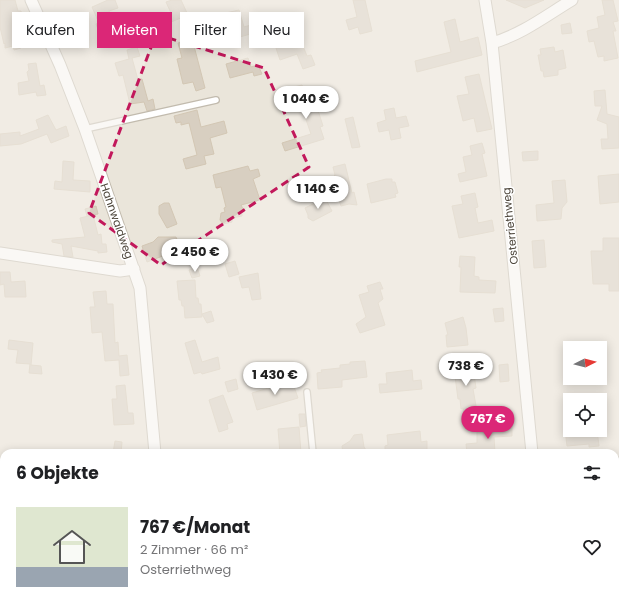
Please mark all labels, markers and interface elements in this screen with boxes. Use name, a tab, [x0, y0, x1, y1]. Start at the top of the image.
chip: Kaufen	[12, 12, 89, 48]
chip: Mieten	[97, 12, 172, 48]
chip: Filter	[180, 12, 241, 48]
chip: Neu	[249, 12, 304, 48]
pin: 1 040 €	[269, 86, 343, 120]
text: 1 040 €	[283, 89, 329, 108]
pin: 1 140 €	[281, 176, 355, 210]
text: 1 140 €	[297, 179, 339, 198]
street label: Hahnwaldweg	[97, 181, 137, 261]
street label: Osterriethweg	[498, 187, 522, 265]
pin: 2 450 €	[158, 239, 232, 273]
text: 2 450 €	[170, 242, 220, 261]
north arrow	[563, 341, 607, 385]
map controls	[563, 341, 607, 437]
pin: 738 €	[438, 353, 494, 387]
text: 738 €	[448, 356, 484, 375]
pin: 1 430 €	[238, 362, 312, 396]
text: 1 430 €	[252, 365, 298, 384]
button: locate	[563, 393, 607, 437]
pin: 767 €	[460, 406, 516, 440]
text: 767 €	[470, 409, 506, 428]
text: 6 Objekte	[16, 461, 99, 485]
icon: filters	[581, 462, 603, 484]
text: 767 €/Monat	[140, 515, 250, 539]
icon: home	[48, 523, 96, 571]
icon: heart	[581, 536, 603, 558]
text: 2 Zimmer · 66 m²	[140, 540, 248, 559]
text: Osterriethweg	[140, 560, 231, 579]

